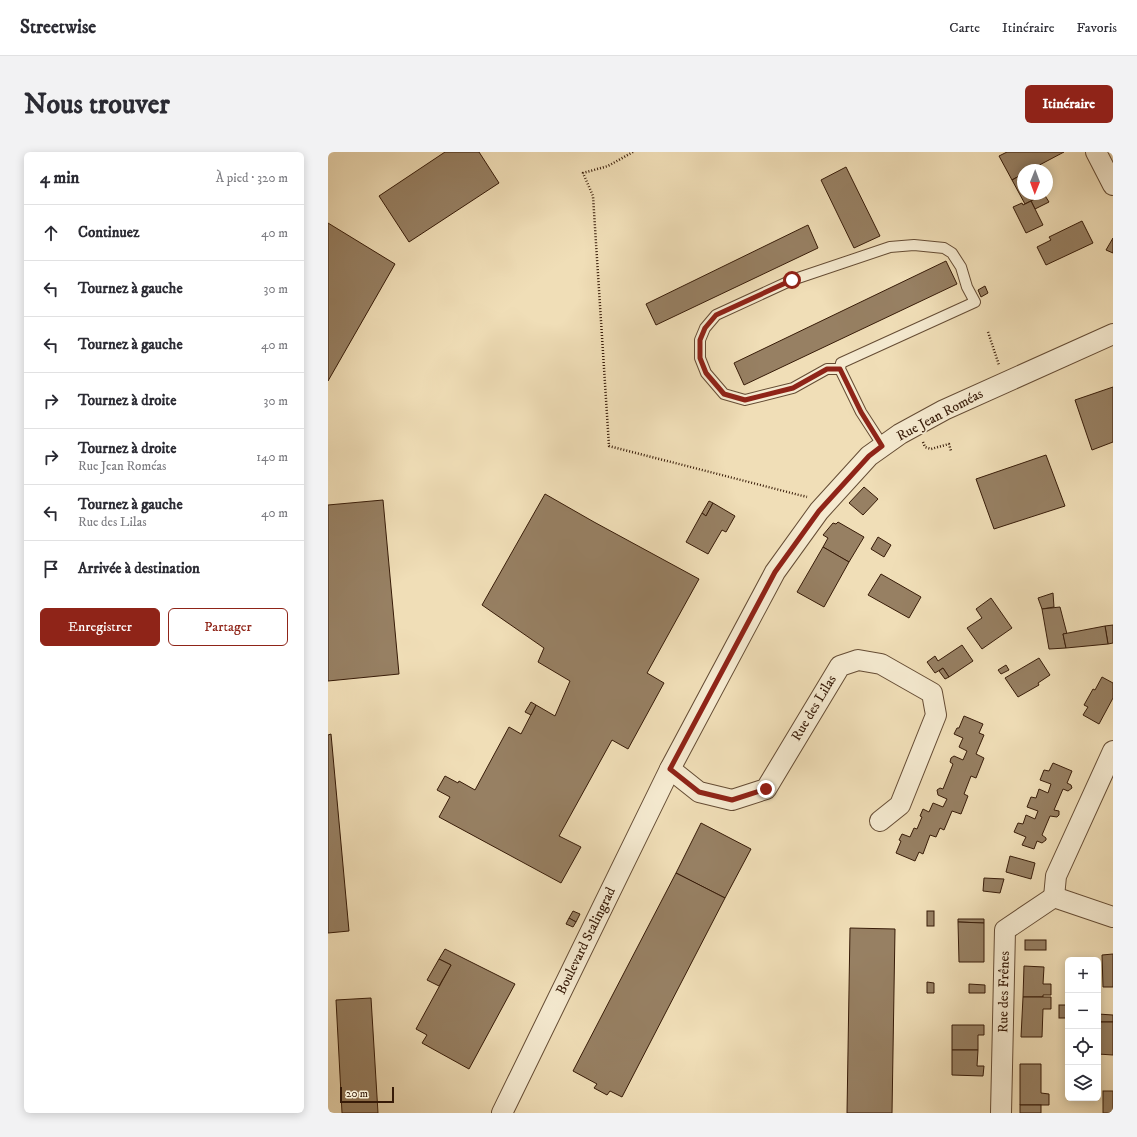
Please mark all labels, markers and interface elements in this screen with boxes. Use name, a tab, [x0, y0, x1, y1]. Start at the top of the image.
text: Streetwise	[20, 16, 96, 39]
text: Carte	[949, 19, 980, 37]
text: Itinéraire	[1002, 19, 1055, 37]
text: Favoris	[1077, 19, 1117, 37]
button: Itinéraire	[1025, 85, 1113, 123]
text: Nous trouver	[24, 87, 170, 122]
north arrow	[1017, 164, 1053, 200]
text: 4 min	[40, 167, 79, 189]
text: À pied · 320 m	[216, 170, 288, 186]
icon: ahead	[40, 222, 62, 244]
text: Continuez	[78, 223, 139, 242]
text: 40 m	[261, 225, 288, 241]
route start	[783, 271, 801, 289]
icon: left	[40, 278, 62, 300]
text: Tournez à gauche	[78, 279, 183, 298]
text: 30 m	[264, 281, 288, 297]
icon: left	[40, 334, 62, 356]
text: Tournez à gauche	[78, 335, 183, 354]
text: 40 m	[261, 337, 288, 353]
street label: Rue Jean Roméas	[894, 385, 987, 445]
icon: right	[40, 390, 62, 412]
text: Tournez à droite	[78, 391, 176, 410]
text: 30 m	[264, 393, 288, 409]
text: Tournez à droite	[78, 439, 176, 458]
icon: right	[40, 446, 62, 468]
text: 140 m	[256, 449, 288, 465]
text: Rue Jean Roméas	[78, 458, 166, 474]
text: Tournez à gauche	[78, 495, 183, 514]
icon: left	[40, 502, 62, 524]
text: 40 m	[261, 505, 288, 521]
text: Rue des Lilas	[78, 514, 147, 530]
icon: arrive	[40, 558, 62, 580]
text: Arrivée à destination	[78, 559, 200, 578]
button: Enregistrer	[40, 608, 160, 646]
button: Partager	[168, 608, 288, 646]
street label: Rue des Lilas	[787, 671, 841, 744]
route end	[757, 780, 775, 798]
street label: Boulevard Stalingrad	[552, 884, 620, 998]
street label: Rue des Frênes	[994, 951, 1014, 1033]
map controls	[1065, 957, 1101, 1101]
button: +	[1065, 957, 1101, 993]
button: −	[1065, 993, 1101, 1029]
button: locate	[1065, 1029, 1101, 1065]
button: layers	[1065, 1065, 1101, 1101]
scale bar	[340, 1085, 394, 1104]
text: 20 m	[346, 1087, 368, 1101]

